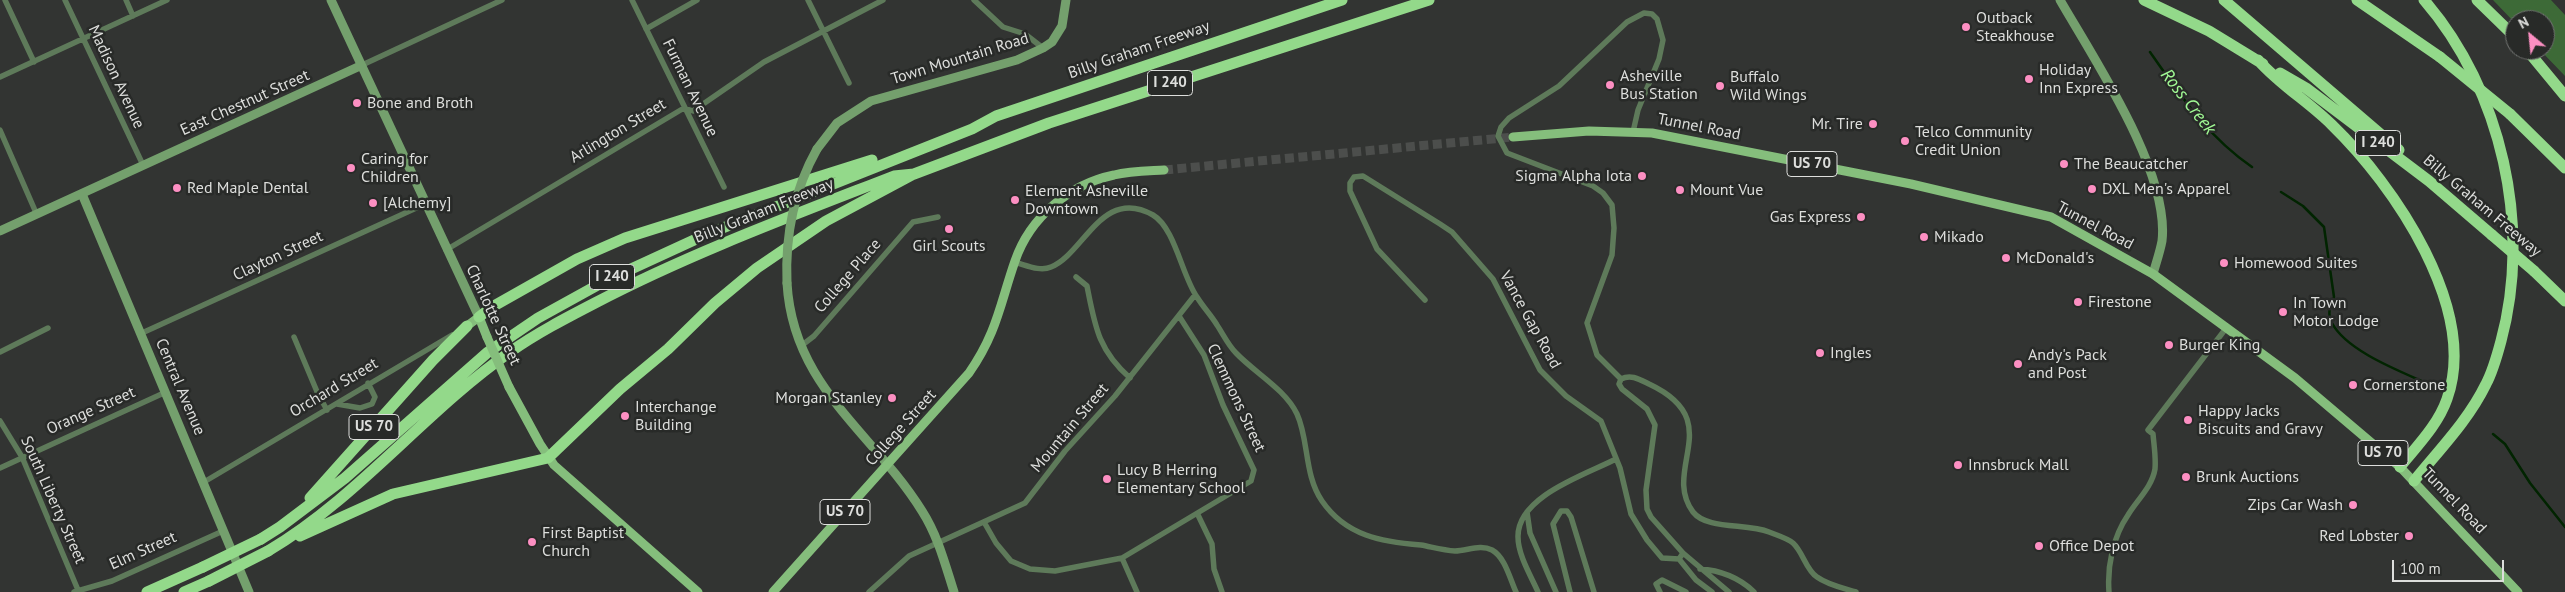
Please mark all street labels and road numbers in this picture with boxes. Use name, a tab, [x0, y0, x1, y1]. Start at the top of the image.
street label: Billy Graham Freeway	[1066, 17, 1212, 83]
street label: Madison Avenue	[84, 22, 148, 132]
street label: Town Mountain Road	[889, 29, 1031, 89]
street label: Furman Avenue	[658, 36, 722, 140]
street label: East Chestnut Street	[178, 66, 312, 140]
road number: I 240	[1148, 70, 1192, 96]
street label: Arlington Street	[566, 95, 670, 167]
street label: Tunnel Road	[1656, 110, 1742, 144]
road number: I 240	[2356, 130, 2400, 156]
street label: Billy Graham Freeway	[2419, 151, 2545, 261]
road number: US 70	[1787, 152, 1837, 176]
street label: Billy Graham Freeway	[692, 174, 836, 248]
street label: Tunnel Road	[2053, 198, 2137, 254]
street label: Clayton Street	[230, 227, 326, 285]
street label: College Place	[811, 235, 885, 317]
street label: Charlotte Street	[461, 262, 525, 368]
road number: I 240	[590, 264, 634, 290]
street label: Vance Gap Road	[1495, 268, 1565, 372]
street label: Central Avenue	[151, 336, 209, 438]
street label: Clemmons Street	[1203, 341, 1269, 455]
street label: Orchard Street	[286, 354, 382, 422]
street label: Mountain Street	[1027, 380, 1113, 476]
street label: Orange Street	[44, 383, 138, 439]
street label: College Street	[862, 386, 940, 470]
road number: US 70	[349, 414, 399, 440]
street label: South Liberty Street	[16, 433, 90, 567]
road number: US 70	[2358, 440, 2408, 466]
street label: Tunnel Road	[2418, 464, 2490, 538]
road number: US 70	[820, 500, 870, 524]
street label: Elm Street	[106, 528, 180, 574]

